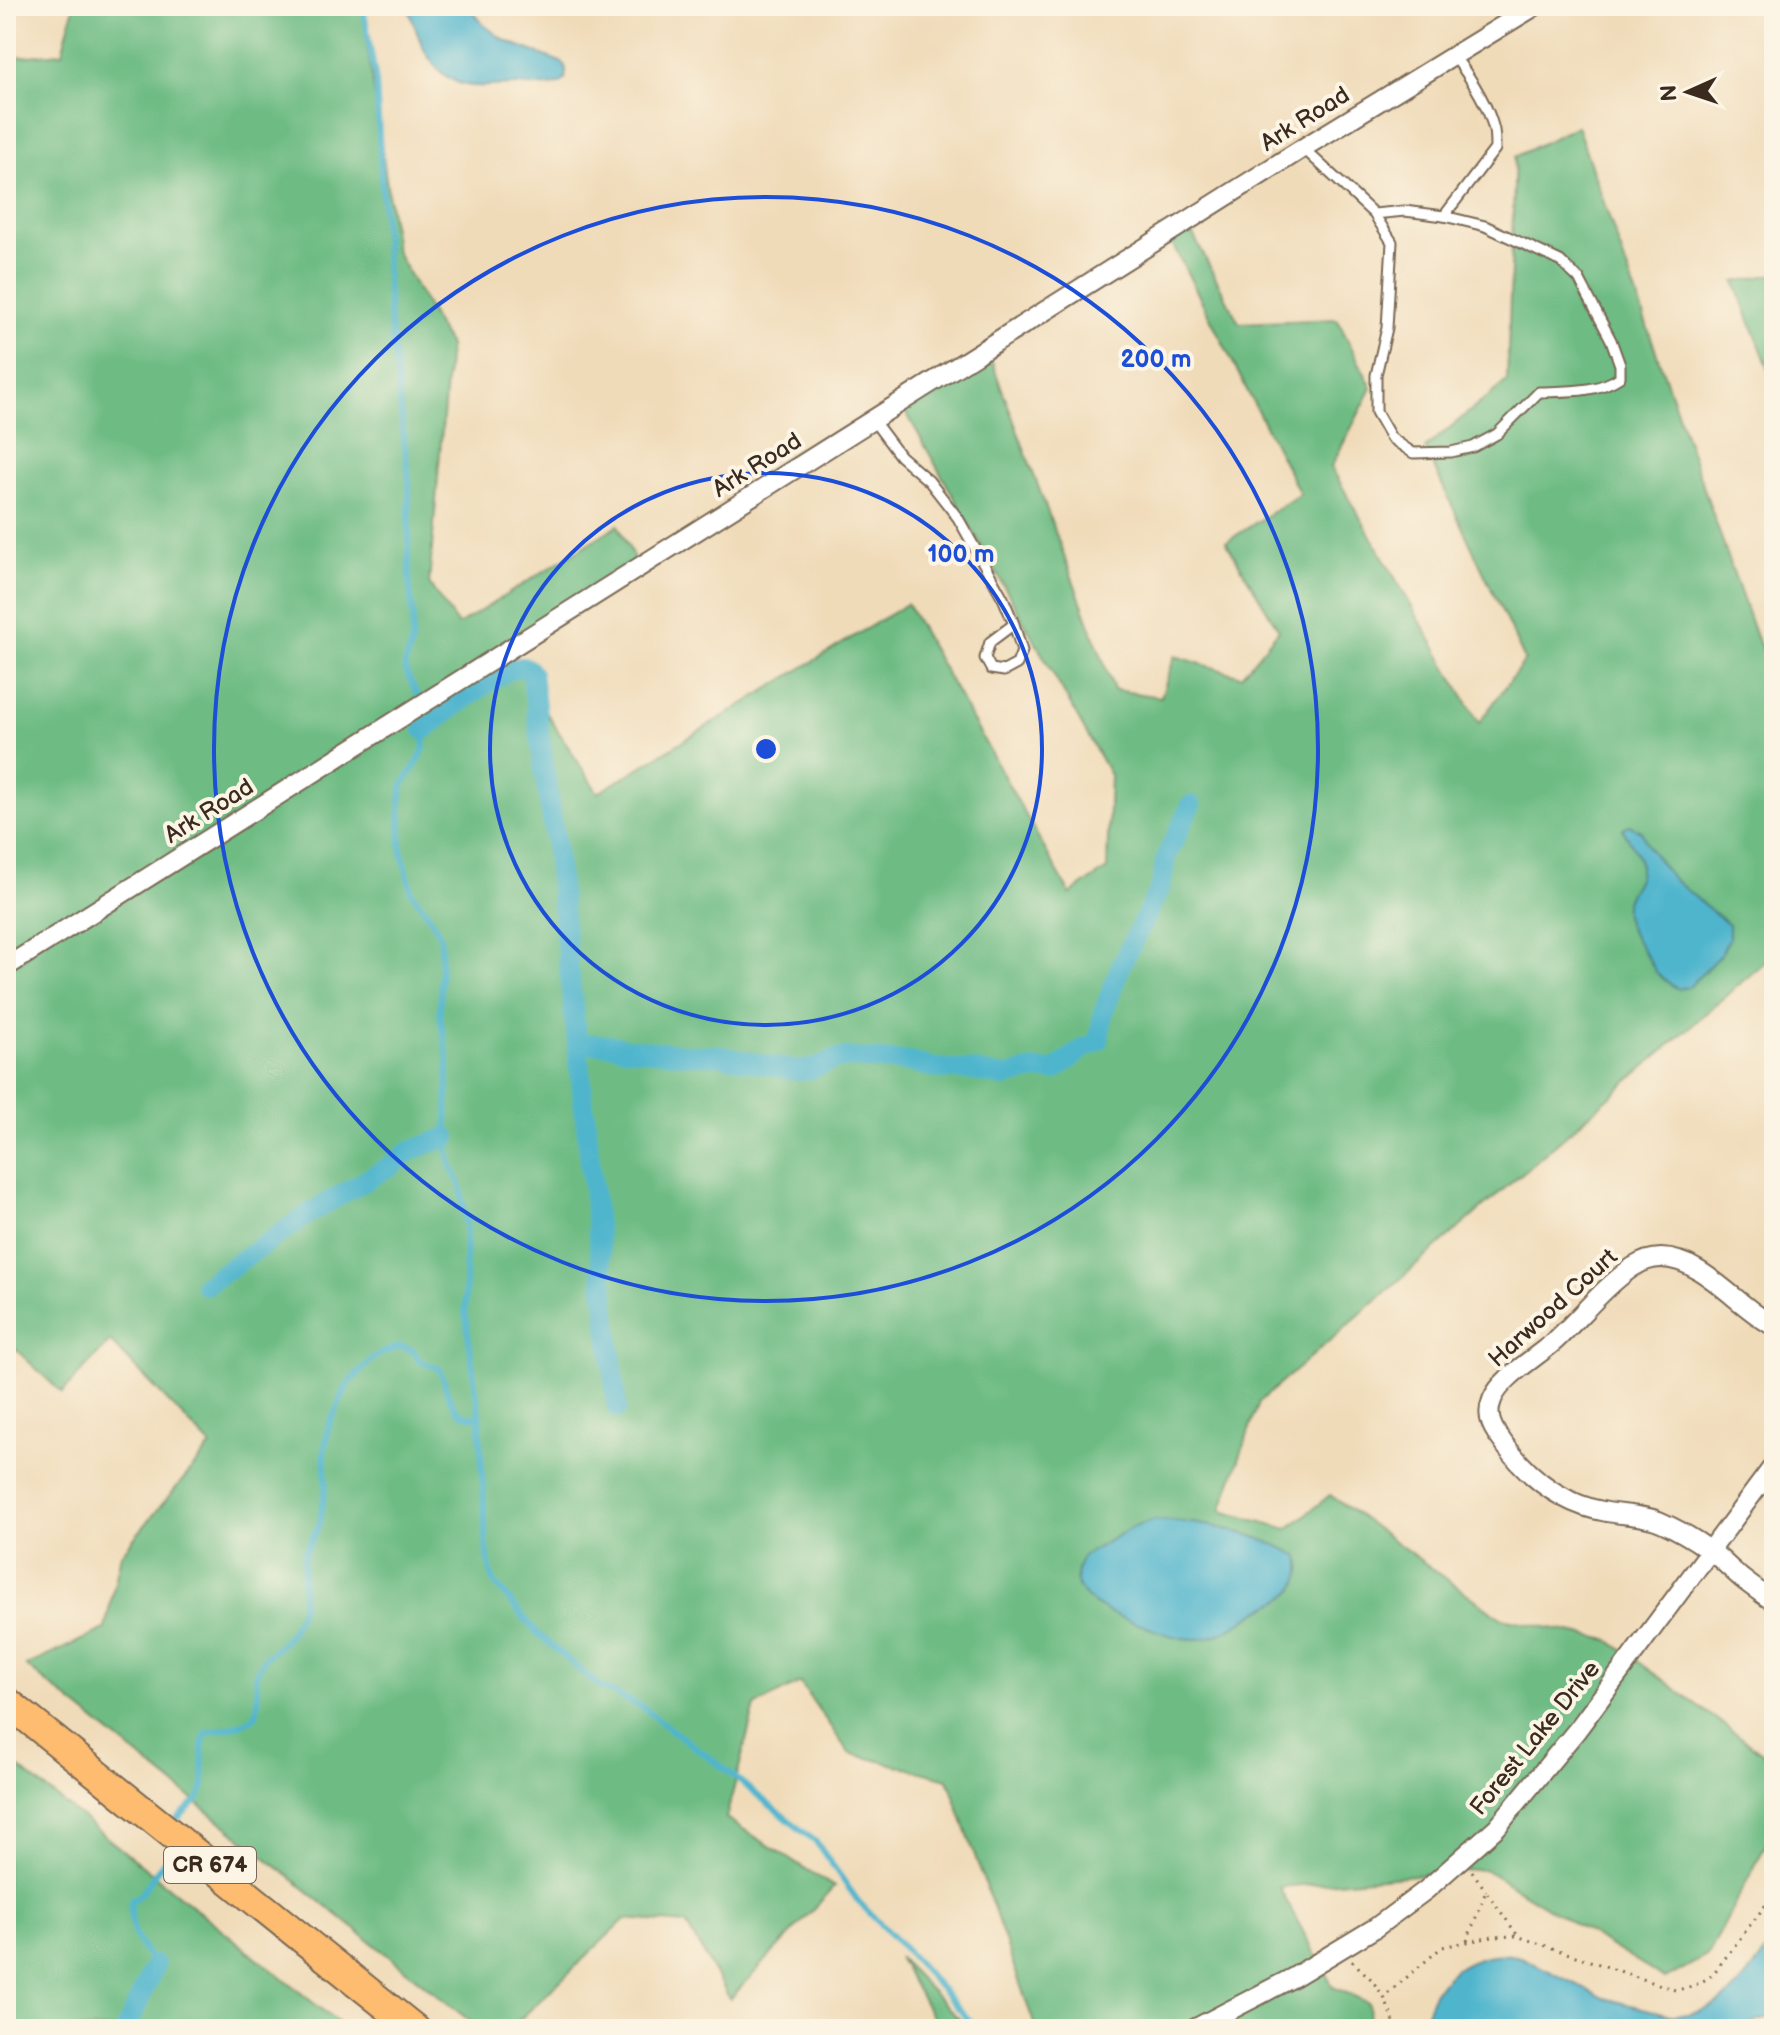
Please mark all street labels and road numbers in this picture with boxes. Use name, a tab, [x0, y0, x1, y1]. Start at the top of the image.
street label: Ark Road	[1255, 80, 1355, 158]
street label: Ark Road	[707, 426, 807, 504]
street label: Ark Road	[159, 772, 259, 850]
street label: Harwood Court	[1483, 1242, 1624, 1373]
street label: Forest Lake Drive	[1464, 1655, 1606, 1821]
road number: CR 674	[164, 1847, 256, 1883]

